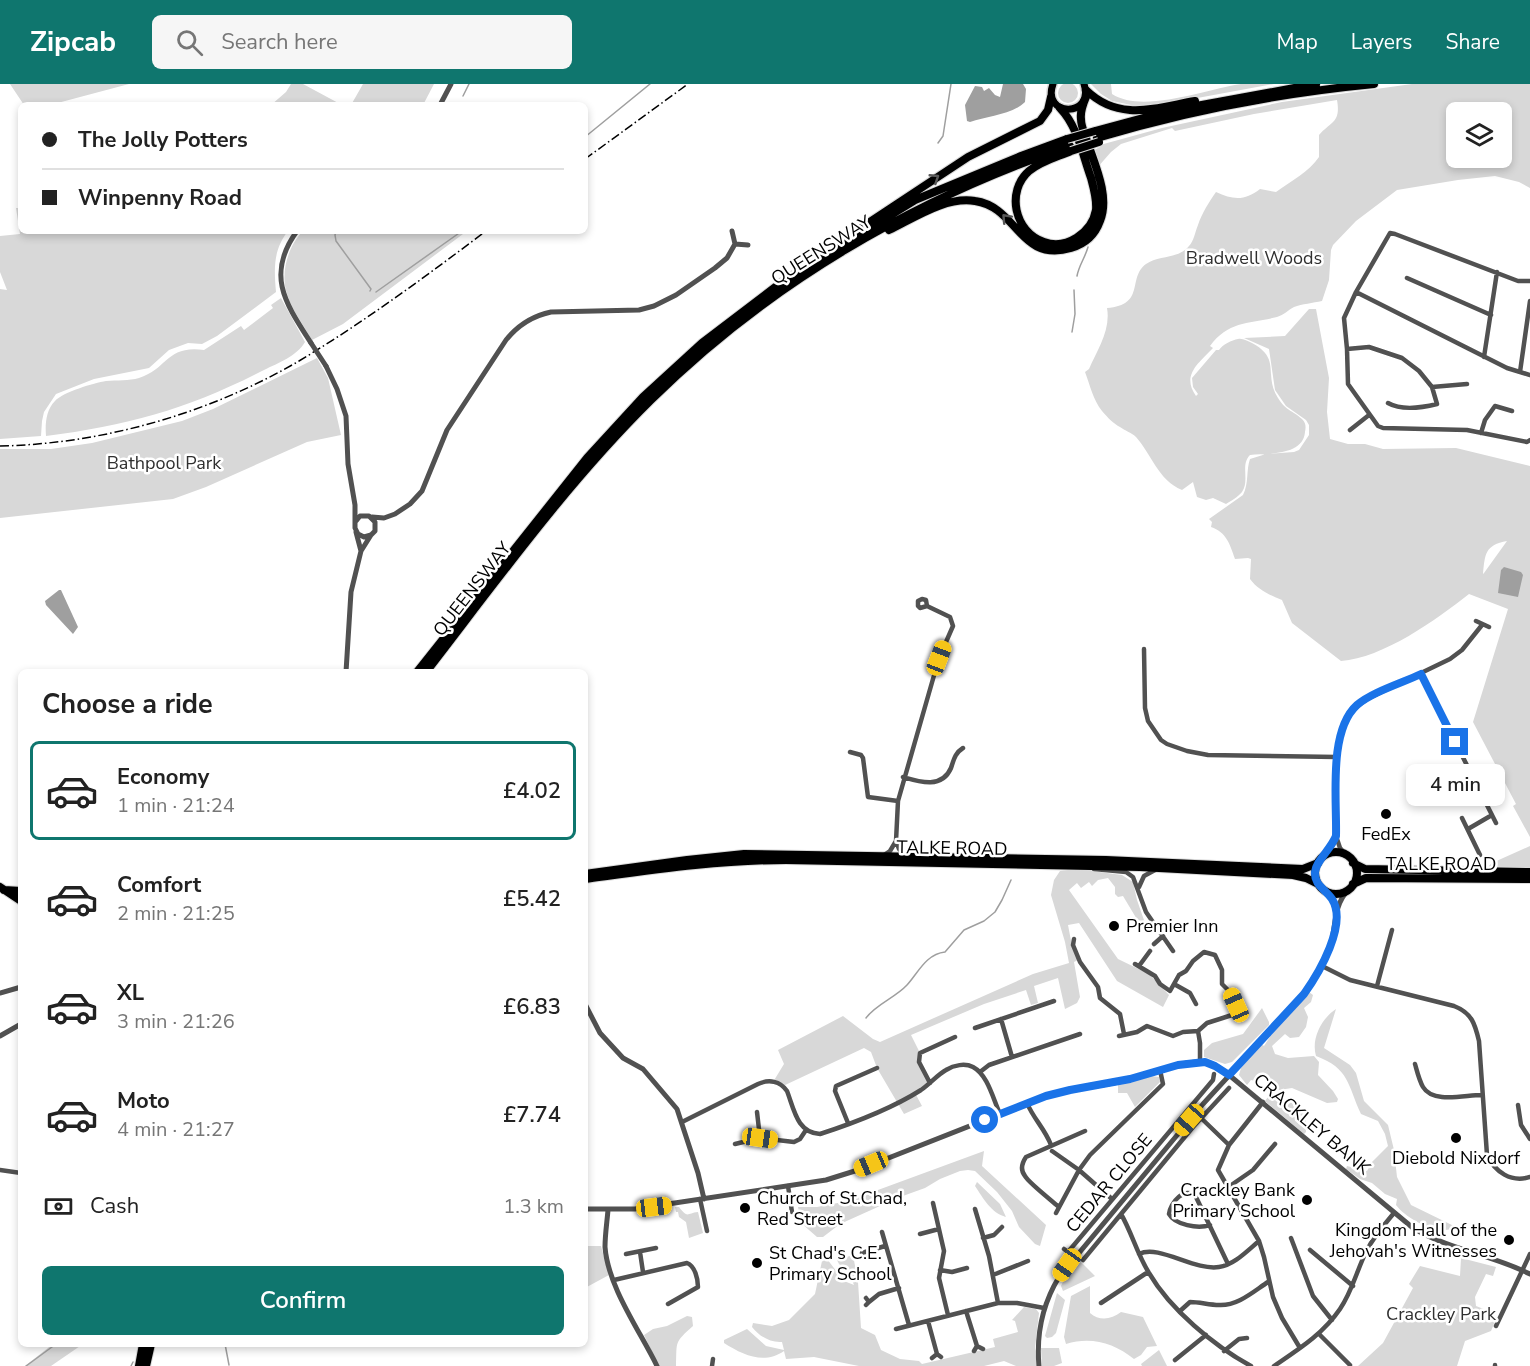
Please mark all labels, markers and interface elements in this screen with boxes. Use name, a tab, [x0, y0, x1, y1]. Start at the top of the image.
search box	[152, 15, 572, 69]
text: Zipcab	[30, 23, 116, 61]
icon: search	[173, 26, 206, 59]
text: Search here	[221, 27, 338, 57]
text: Map	[1276, 28, 1318, 56]
text: Layers	[1351, 28, 1412, 56]
text: Share	[1445, 28, 1500, 56]
map controls	[1446, 102, 1512, 168]
button: layers	[1446, 102, 1512, 168]
text: The Jolly Potters	[78, 125, 248, 155]
one-way arrow	[929, 174, 939, 186]
text: Winpenny Road	[78, 183, 242, 213]
street label: QUEENSWAY	[766, 210, 876, 290]
one-way arrow	[1002, 215, 1013, 225]
park label: Bradwell Woods	[1186, 246, 1322, 270]
park label: Bathpool Park	[107, 451, 222, 475]
street label: QUEENSWAY	[428, 537, 517, 641]
car	[924, 638, 954, 678]
text: Choose a ride	[42, 686, 213, 723]
route end	[1441, 728, 1468, 755]
text: Economy	[117, 762, 209, 792]
callout: 4 min	[1406, 763, 1504, 805]
icon: car	[45, 764, 99, 818]
text: 4 min	[1430, 771, 1481, 798]
text: £4.02	[503, 776, 561, 806]
text: 1 min · 21:24	[117, 792, 235, 819]
marker: FedEx	[1379, 807, 1393, 821]
place label: FedEx	[1361, 822, 1411, 846]
street label: TALKE ROAD	[896, 835, 1008, 861]
street label: TALKE ROAD	[1386, 852, 1496, 876]
text: Comfort	[117, 870, 201, 900]
icon: car	[45, 872, 99, 926]
text: £5.42	[503, 884, 561, 914]
text: 2 min · 21:25	[117, 900, 235, 927]
place label: Premier Inn	[1126, 914, 1218, 938]
marker: Premier Inn	[1107, 919, 1121, 933]
text: XL	[117, 978, 144, 1008]
icon: car	[45, 980, 99, 1034]
car	[1220, 985, 1252, 1025]
text: £6.83	[503, 992, 561, 1022]
text: 3 min · 21:26	[117, 1008, 235, 1035]
street label: CRACKLEY BANK	[1249, 1068, 1376, 1180]
text: Moto	[117, 1086, 170, 1116]
icon: car	[45, 1088, 99, 1142]
text: £7.74	[503, 1100, 561, 1130]
car	[1170, 1101, 1208, 1139]
route start	[971, 1106, 998, 1133]
text: 4 min · 21:27	[117, 1116, 235, 1143]
car	[741, 1127, 779, 1149]
street label: CEDAR CLOSE	[1061, 1129, 1157, 1237]
marker: Diebold Nixdorf	[1449, 1131, 1463, 1145]
place label: Diebold Nixdorf	[1392, 1146, 1521, 1170]
car	[851, 1149, 891, 1179]
place label: Crackley Bank Primary School	[1172, 1178, 1296, 1223]
place label: Church of St.Chad, Red Street	[757, 1186, 907, 1231]
icon: cash	[42, 1190, 75, 1223]
text: Cash	[90, 1191, 139, 1221]
text: 1.3 km	[503, 1193, 564, 1220]
marker: Crackley Bank Primary School	[1300, 1193, 1314, 1207]
car	[635, 1196, 673, 1218]
marker: Church of St.Chad, Red Street	[738, 1201, 752, 1215]
place label: Kingdom Hall of the Jehovah's Witnesses	[1329, 1218, 1497, 1263]
marker: Kingdom Hall of the Jehovah's Witnesses	[1502, 1233, 1516, 1247]
place label: St Chad's C.E. Primary School	[769, 1241, 892, 1286]
car	[1049, 1245, 1085, 1285]
marker: St Chad's C.E. Primary School	[750, 1256, 764, 1270]
button: Confirm	[42, 1266, 564, 1335]
park label: Crackley Park	[1386, 1302, 1497, 1326]

